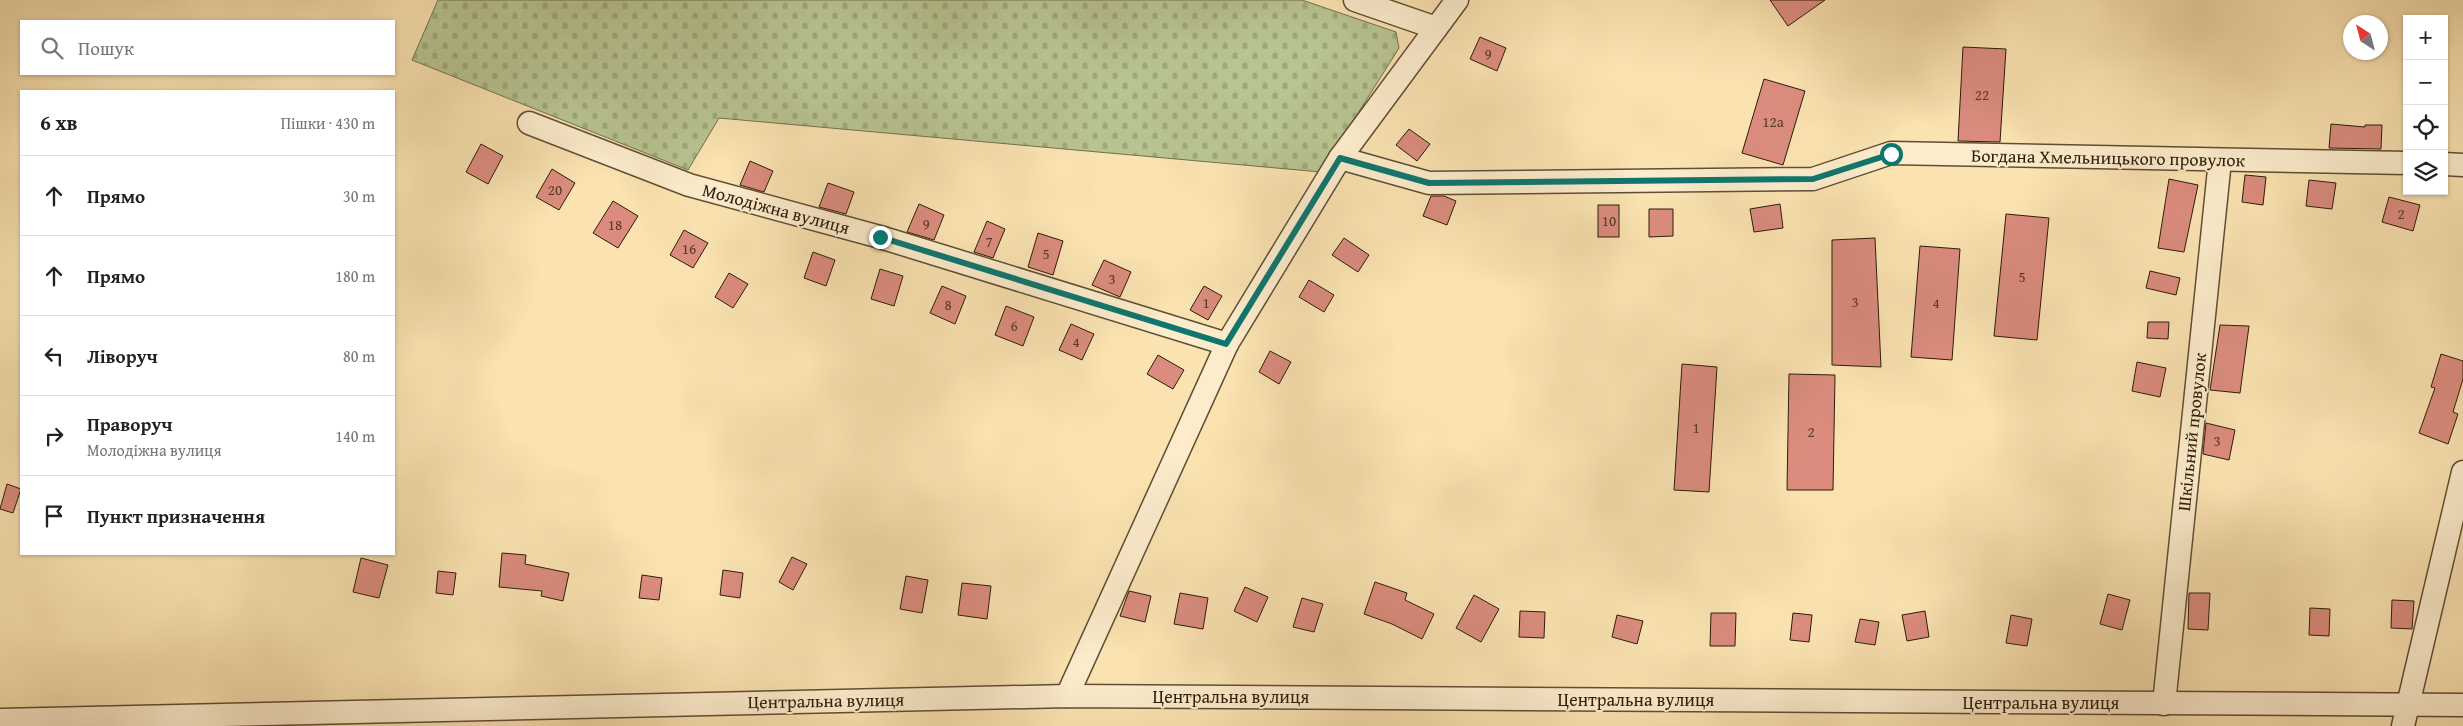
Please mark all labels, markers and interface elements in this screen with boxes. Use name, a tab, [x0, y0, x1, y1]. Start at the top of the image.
north arrow	[2343, 15, 2388, 60]
map controls	[2403, 15, 2448, 195]
button: +	[2403, 15, 2448, 60]
search box	[20, 20, 395, 75]
icon: search	[38, 34, 66, 62]
text: Пошук	[78, 34, 134, 62]
house number: 9	[1484, 43, 1492, 64]
button: −	[2403, 60, 2448, 105]
house number: 22	[1975, 84, 1989, 105]
button: locate	[2403, 105, 2448, 150]
text: 6 хв	[40, 107, 78, 138]
text: Пішки · 430 m	[281, 111, 375, 135]
house number: 12а	[1762, 111, 1785, 132]
street label: Богдана Хмельницького провулок	[1971, 142, 2246, 173]
route start	[1880, 143, 1903, 166]
button: layers	[2403, 150, 2448, 195]
street label: Молодіжна вулиця	[700, 176, 853, 241]
house number: 20	[548, 179, 562, 200]
icon: ahead	[40, 182, 68, 210]
text: Прямо	[87, 182, 145, 210]
text: 30 m	[343, 184, 375, 208]
house number: 2	[2397, 203, 2405, 224]
house number: 10	[1602, 210, 1616, 231]
house number: 9	[922, 213, 930, 234]
house number: 18	[608, 214, 622, 235]
route end	[869, 226, 892, 249]
house number: 7	[985, 231, 993, 252]
house number: 16	[682, 238, 696, 259]
house number: 5	[1042, 243, 1050, 264]
icon: ahead	[40, 262, 68, 290]
text: Прямо	[87, 262, 145, 290]
text: 180 m	[335, 264, 375, 288]
house number: 5	[2018, 266, 2026, 287]
house number: 3	[1108, 268, 1116, 289]
house number: 3	[1851, 291, 1859, 312]
house number: 1	[1202, 292, 1210, 313]
house number: 4	[1932, 292, 1940, 313]
house number: 8	[944, 294, 952, 315]
house number: 6	[1010, 315, 1018, 336]
house number: 4	[1072, 331, 1080, 352]
icon: left	[40, 342, 68, 370]
text: Ліворуч	[87, 342, 158, 370]
text: 80 m	[343, 344, 375, 368]
street label: Шкільний провулок	[2170, 351, 2213, 513]
text: Праворуч	[87, 410, 172, 438]
house number: 1	[1692, 417, 1700, 438]
house number: 2	[1807, 421, 1815, 442]
icon: right	[40, 422, 68, 450]
text: 140 m	[335, 424, 375, 448]
house number: 3	[2213, 430, 2221, 451]
text: Молодіжна вулиця	[87, 438, 222, 462]
icon: arrive	[40, 502, 68, 530]
text: Пункт призначення	[87, 502, 265, 530]
street label: Центральна вулиця	[1153, 683, 1309, 710]
street label: Центральна вулиця	[747, 686, 905, 715]
street label: Центральна вулиця	[1558, 686, 1714, 713]
street label: Центральна вулиця	[1963, 689, 2119, 716]

